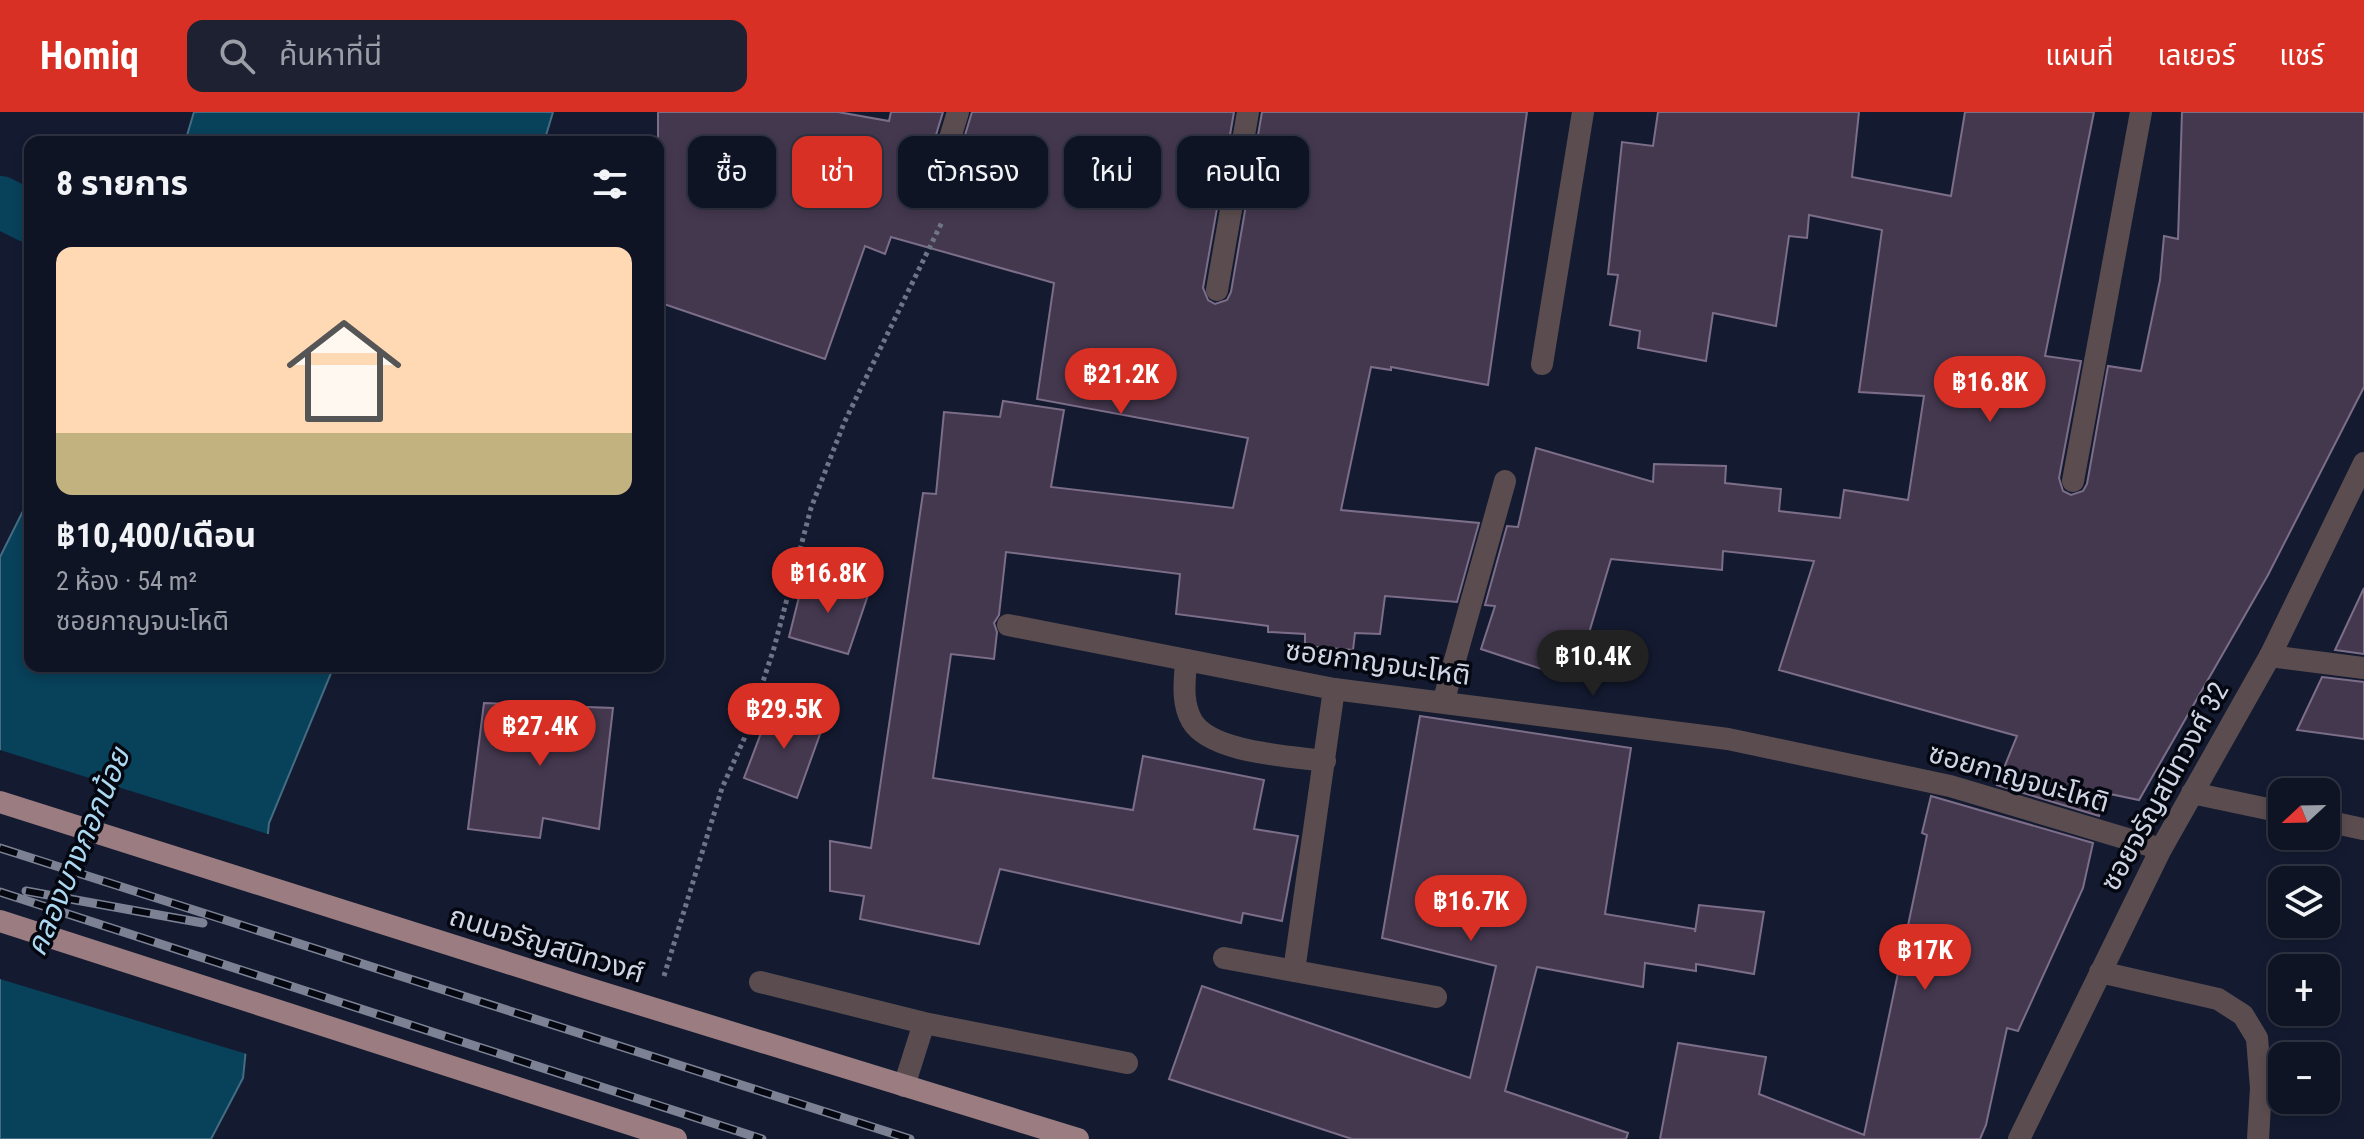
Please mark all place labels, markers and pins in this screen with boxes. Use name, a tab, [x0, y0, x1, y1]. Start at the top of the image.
pin: ฿21.2K	[1056, 348, 1186, 416]
pin: ฿16.8K	[1925, 356, 2055, 424]
pin: ฿16.8K	[763, 547, 893, 615]
pin: ฿10.4K	[1528, 630, 1658, 698]
pin: ฿29.5K	[719, 683, 849, 751]
pin: ฿27.4K	[475, 700, 605, 768]
pin: ฿16.7K	[1406, 875, 1536, 943]
pin: ฿17K	[1878, 924, 1972, 992]

